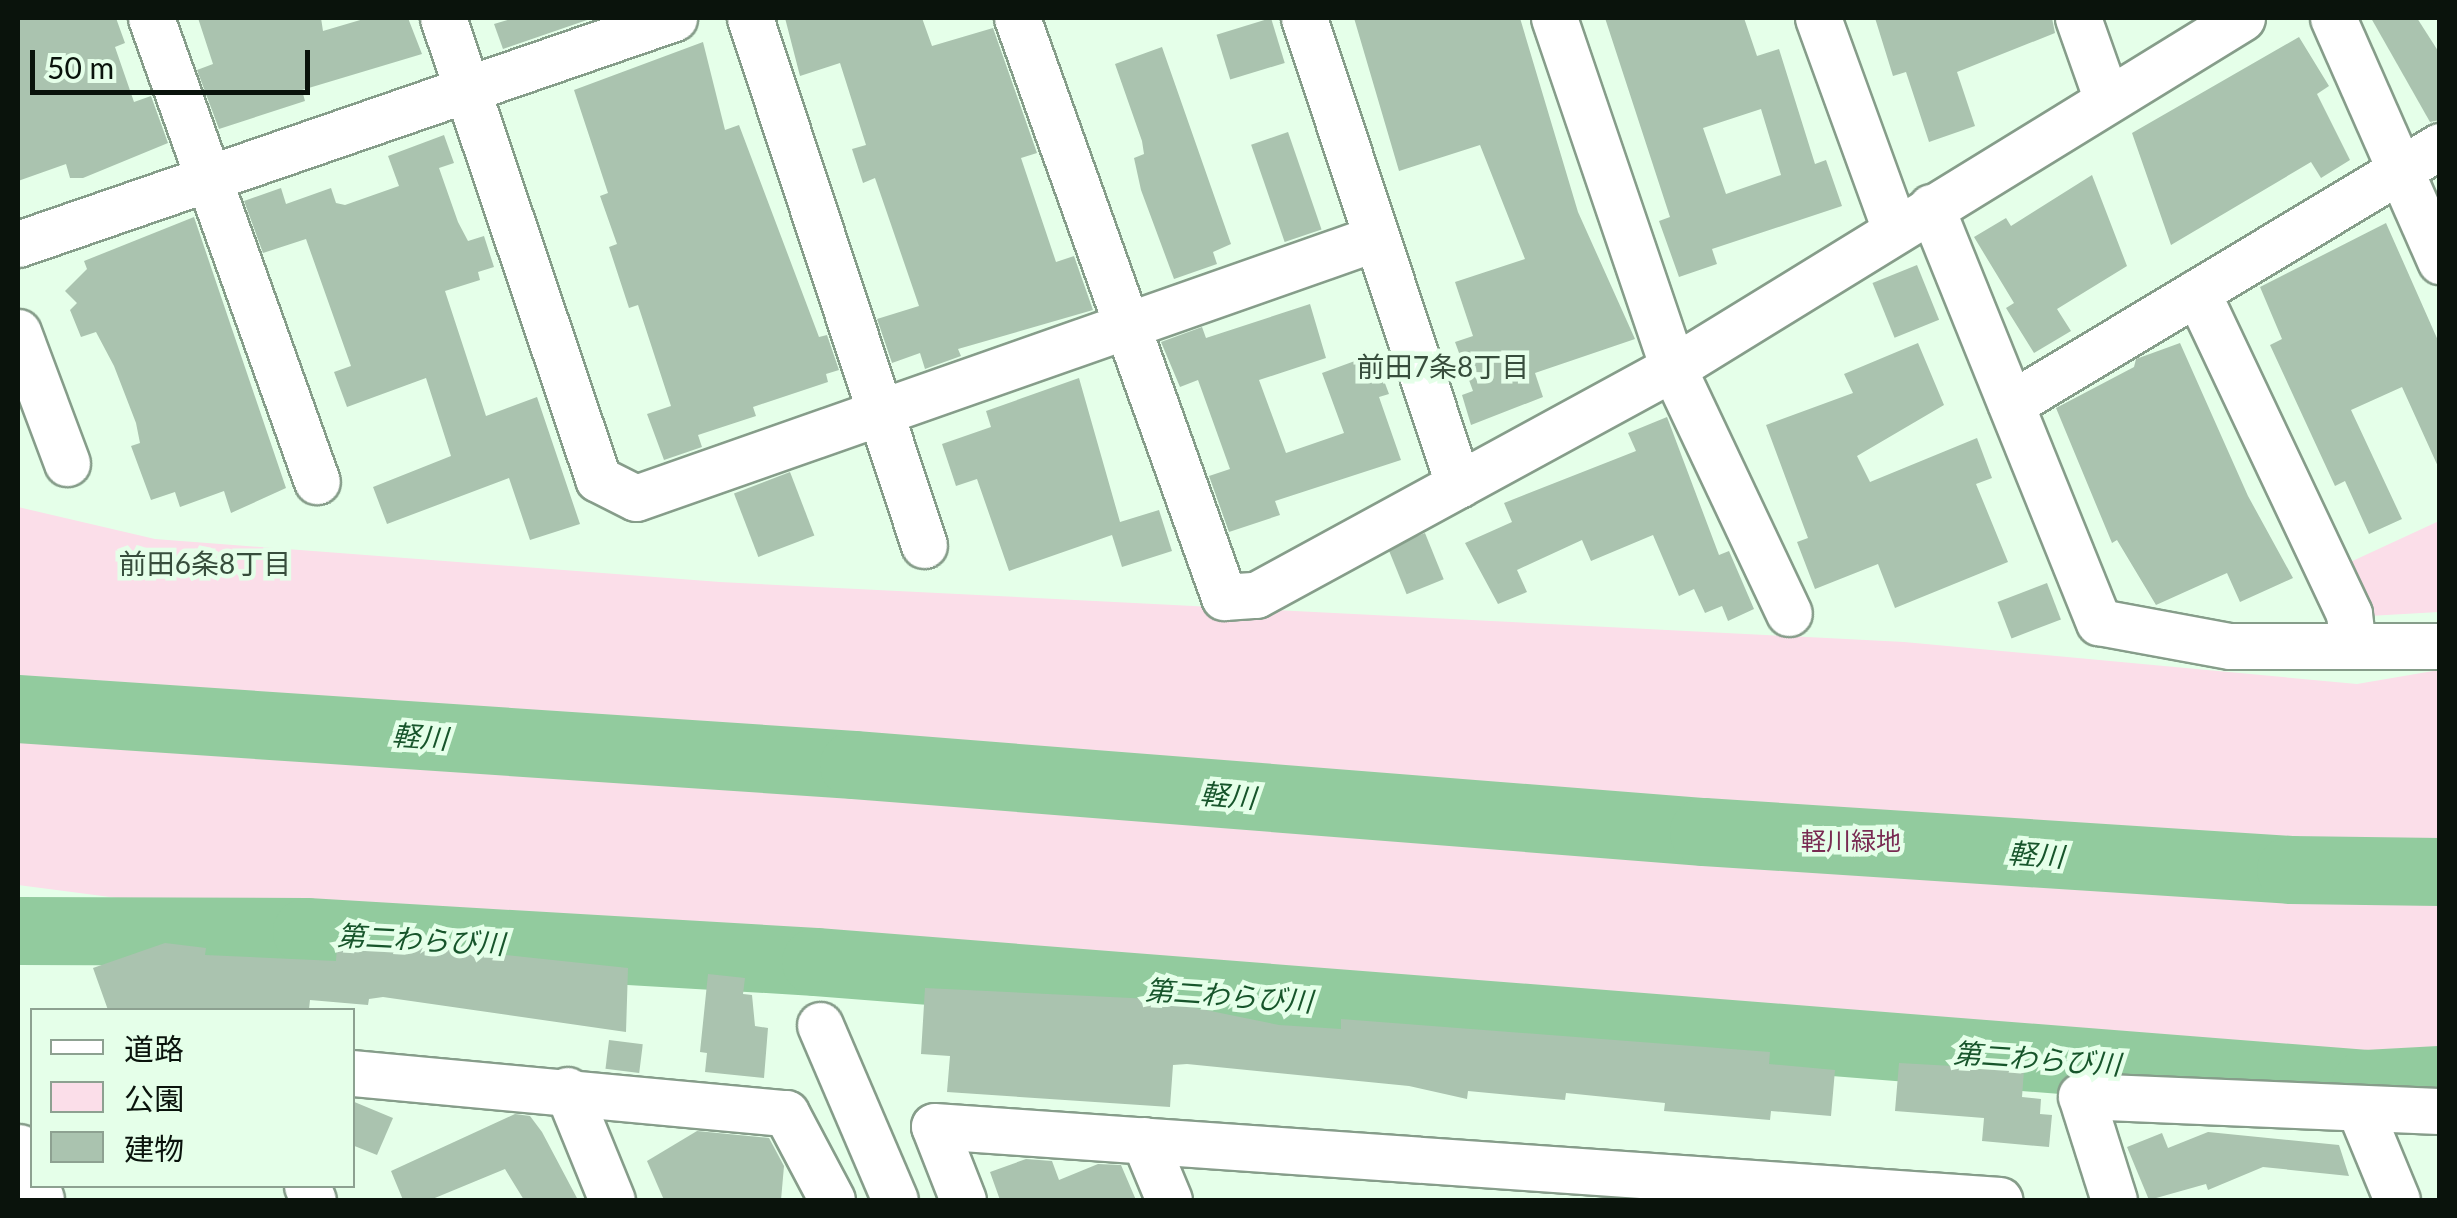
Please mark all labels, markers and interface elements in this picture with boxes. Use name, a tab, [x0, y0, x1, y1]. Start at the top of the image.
scale bar	[35, 30, 315, 92]
text: 50 m	[47, 49, 114, 85]
district label: 前田7条8丁目	[1357, 349, 1529, 383]
district label: 前田6条8丁目	[119, 546, 291, 580]
water label: 軽川	[391, 717, 449, 755]
water label: 軽川	[1199, 776, 1257, 814]
park label: 軽川緑地	[1801, 825, 1901, 855]
water label: 軽川	[2007, 835, 2065, 873]
water label: 第二わらび川	[336, 918, 506, 960]
water label: 第二わらび川	[1144, 972, 1314, 1018]
legend	[30, 1008, 355, 1188]
text: 道路	[124, 1030, 184, 1066]
water label: 第二わらび川	[1952, 1035, 2122, 1081]
text: 公園	[124, 1080, 184, 1116]
text: 建物	[124, 1130, 184, 1166]

